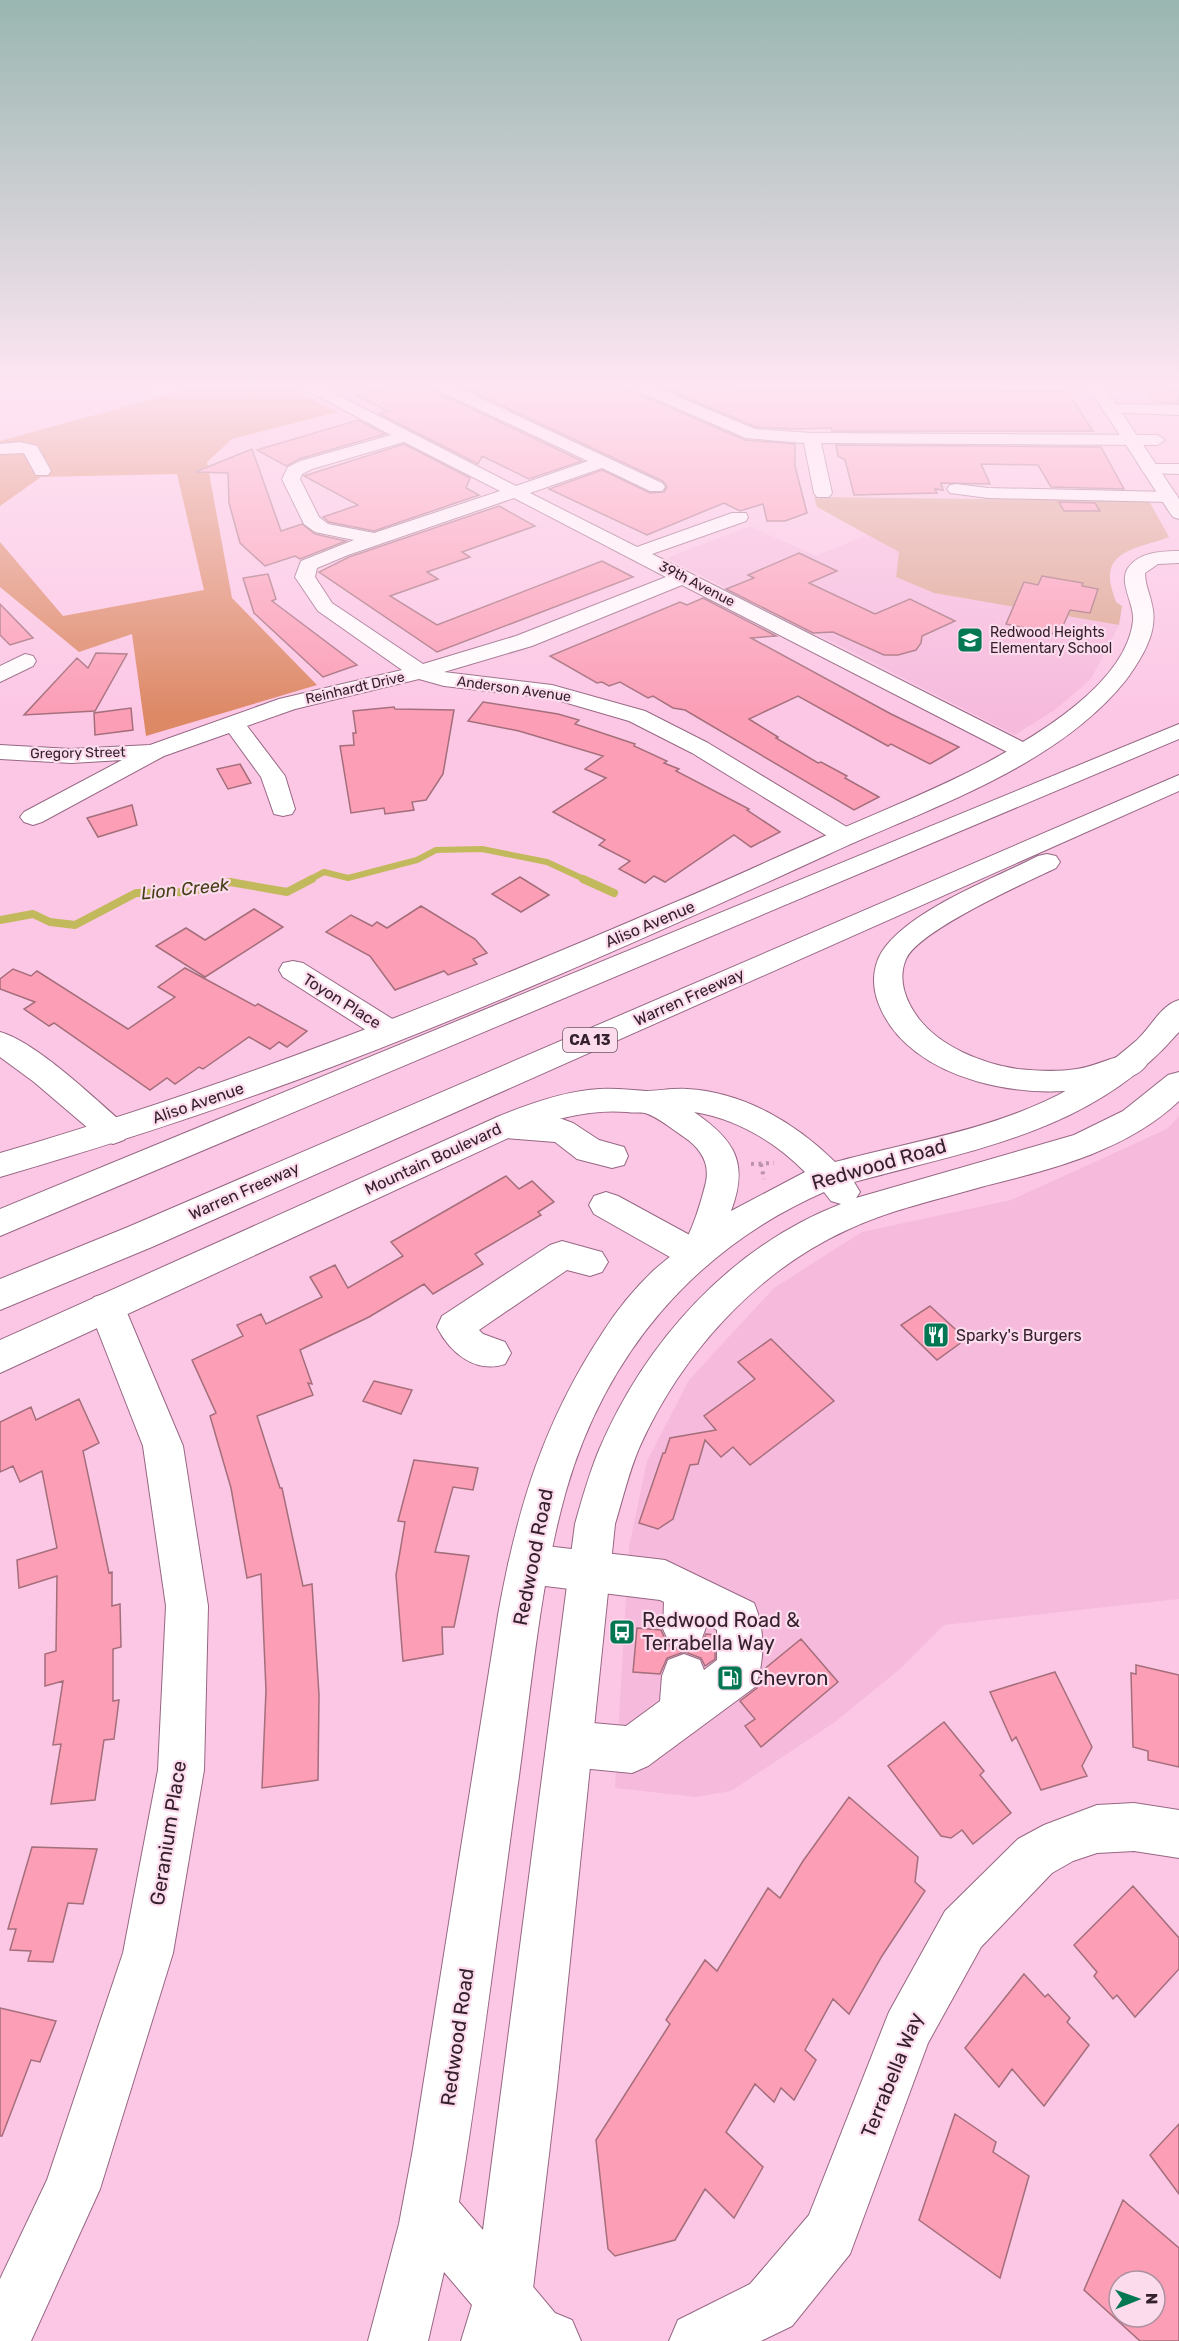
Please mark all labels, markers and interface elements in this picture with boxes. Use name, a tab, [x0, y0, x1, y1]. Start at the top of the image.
street label: 39th Avenue	[656, 558, 738, 610]
place label: Redwood Heights Elementary School	[990, 624, 1112, 657]
school or university icon: Redwood Heights Elementary School	[955, 625, 985, 655]
street label: Reinhardt Drive	[304, 668, 406, 708]
street label: Anderson Avenue	[456, 673, 572, 705]
street label: Gregory Street	[30, 744, 126, 762]
water label: Lion Creek	[140, 873, 231, 905]
street label: Aliso Avenue	[602, 897, 698, 951]
street label: Warren Freeway	[631, 964, 747, 1030]
street label: Toyon Place	[299, 969, 385, 1033]
road number: CA 13	[563, 1028, 617, 1052]
street label: Aliso Avenue	[150, 1078, 246, 1128]
street label: Mountain Boulevard	[362, 1119, 504, 1199]
street label: Redwood Road	[809, 1133, 949, 1195]
street label: Warren Freeway	[186, 1158, 302, 1224]
restaurant icon: Sparky's Burgers	[921, 1320, 951, 1350]
place label: Sparky's Burgers	[956, 1326, 1082, 1345]
street label: Redwood Road	[508, 1486, 558, 1628]
place label: Redwood Road & Terrabella Way	[642, 1608, 800, 1655]
bus stop icon: Redwood Road & Terrabella Way	[607, 1617, 637, 1647]
fuel station icon: Chevron	[715, 1663, 745, 1693]
place label: Chevron	[750, 1666, 828, 1690]
street label: Geranium Place	[145, 1759, 191, 1907]
street label: Redwood Road	[435, 1967, 479, 2107]
street label: Terrabella Way	[856, 2009, 928, 2141]
north arrow	[1107, 2269, 1167, 2329]
text: N	[1142, 2293, 1161, 2305]

